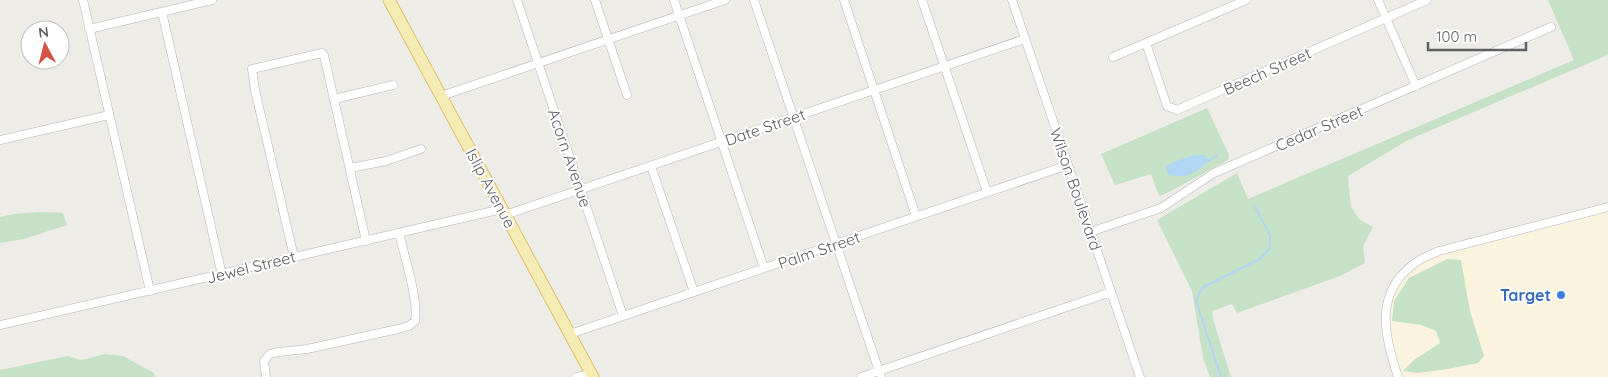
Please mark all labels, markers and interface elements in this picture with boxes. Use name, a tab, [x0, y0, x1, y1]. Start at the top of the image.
north arrow	[20, 20, 70, 70]
scale bar	[1428, 20, 1526, 52]
text: N	[37, 23, 50, 42]
text: 100 m	[1436, 27, 1477, 46]
street label: Beech Street	[1220, 43, 1314, 99]
street label: Cedar Street	[1272, 101, 1366, 155]
street label: Date Street	[722, 104, 808, 150]
street label: Acorn Avenue	[544, 106, 596, 210]
street label: Wilson Boulevard	[1046, 125, 1106, 253]
street label: Islip Avenue	[462, 145, 520, 231]
street label: Palm Street	[775, 227, 863, 273]
street label: Jewel Street	[204, 246, 298, 288]
place label: Target	[1500, 285, 1551, 305]
marker: Target	[1555, 289, 1567, 301]

